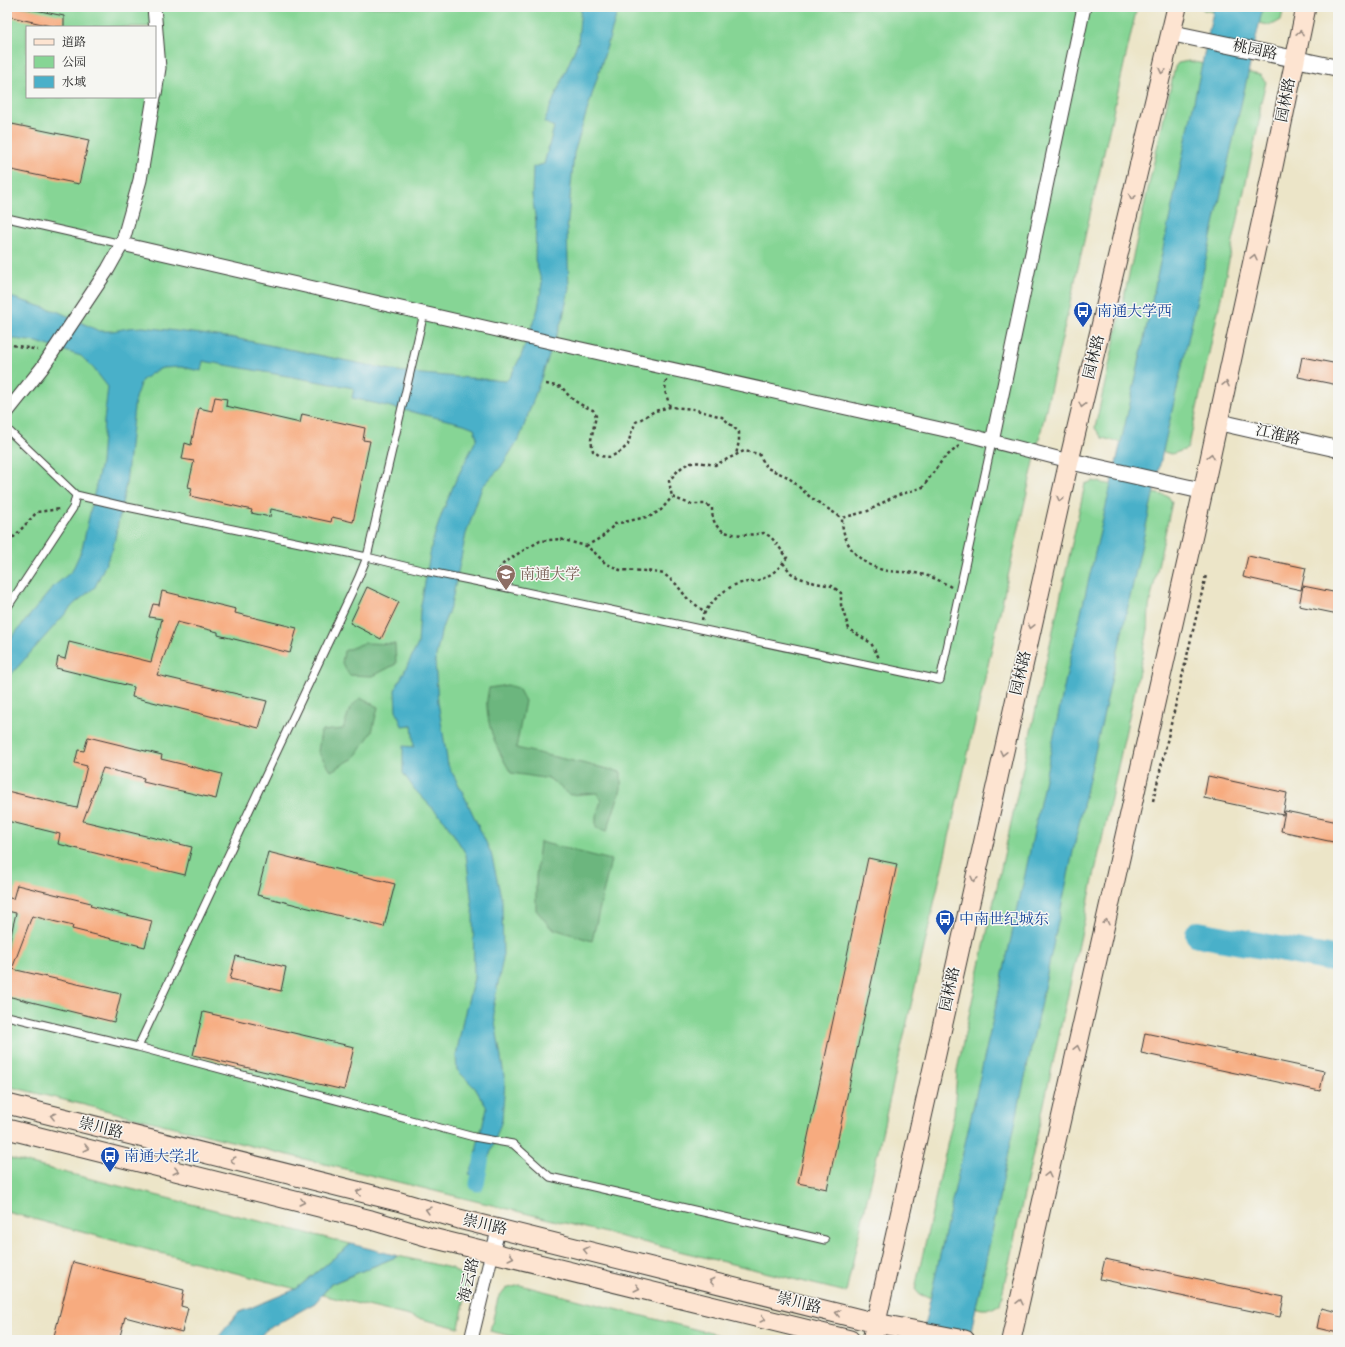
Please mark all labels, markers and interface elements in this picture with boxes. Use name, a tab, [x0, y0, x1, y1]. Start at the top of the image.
legend	[26, 26, 156, 98]
one-way arrow	[1296, 30, 1304, 36]
text: 道路	[62, 35, 86, 50]
street label: 桃园路	[1231, 36, 1279, 64]
text: 公园	[62, 55, 86, 70]
one-way arrow	[1159, 68, 1167, 74]
text: 水域	[62, 75, 86, 90]
street label: 园林路	[1272, 76, 1300, 124]
one-way arrow	[1128, 194, 1137, 201]
one-way arrow	[1249, 254, 1257, 260]
bus stop icon: 南通大学西	[1072, 300, 1094, 328]
place label: 南通大学西	[1097, 302, 1172, 321]
street label: 园林路	[1079, 333, 1109, 381]
one-way arrow	[1222, 381, 1230, 387]
one-way arrow	[1078, 402, 1087, 409]
street label: 江淮路	[1254, 421, 1302, 449]
one-way arrow	[1206, 453, 1214, 459]
one-way arrow	[1056, 495, 1065, 502]
school or university icon: 南通大学	[495, 563, 517, 591]
place label: 南通大学	[520, 565, 580, 584]
one-way arrow	[1028, 623, 1036, 629]
street label: 园林路	[1007, 649, 1035, 697]
one-way arrow	[999, 749, 1007, 756]
one-way arrow	[971, 876, 979, 883]
bus stop icon: 中南世纪城东	[934, 908, 956, 936]
place label: 中南世纪城东	[959, 910, 1049, 929]
one-way arrow	[1101, 918, 1109, 925]
street label: 园林路	[936, 965, 964, 1013]
one-way arrow	[1072, 1045, 1080, 1052]
one-way arrow	[49, 1112, 56, 1120]
street label: 崇川路	[77, 1113, 125, 1143]
one-way arrow	[82, 1144, 89, 1152]
bus stop icon: 南通大学北	[99, 1145, 121, 1173]
place label: 南通大学北	[124, 1147, 199, 1166]
one-way arrow	[230, 1157, 236, 1165]
one-way arrow	[172, 1166, 179, 1175]
one-way arrow	[1044, 1172, 1052, 1178]
one-way arrow	[356, 1188, 362, 1196]
one-way arrow	[299, 1198, 305, 1206]
one-way arrow	[425, 1206, 432, 1215]
street label: 崇川路	[461, 1211, 509, 1239]
one-way arrow	[583, 1246, 590, 1255]
one-way arrow	[508, 1253, 514, 1261]
street label: 海云路	[455, 1256, 483, 1304]
one-way arrow	[709, 1278, 715, 1286]
one-way arrow	[633, 1283, 640, 1292]
street label: 崇川路	[775, 1288, 823, 1318]
one-way arrow	[1015, 1299, 1023, 1305]
one-way arrow	[835, 1309, 842, 1318]
one-way arrow	[760, 1314, 767, 1322]

